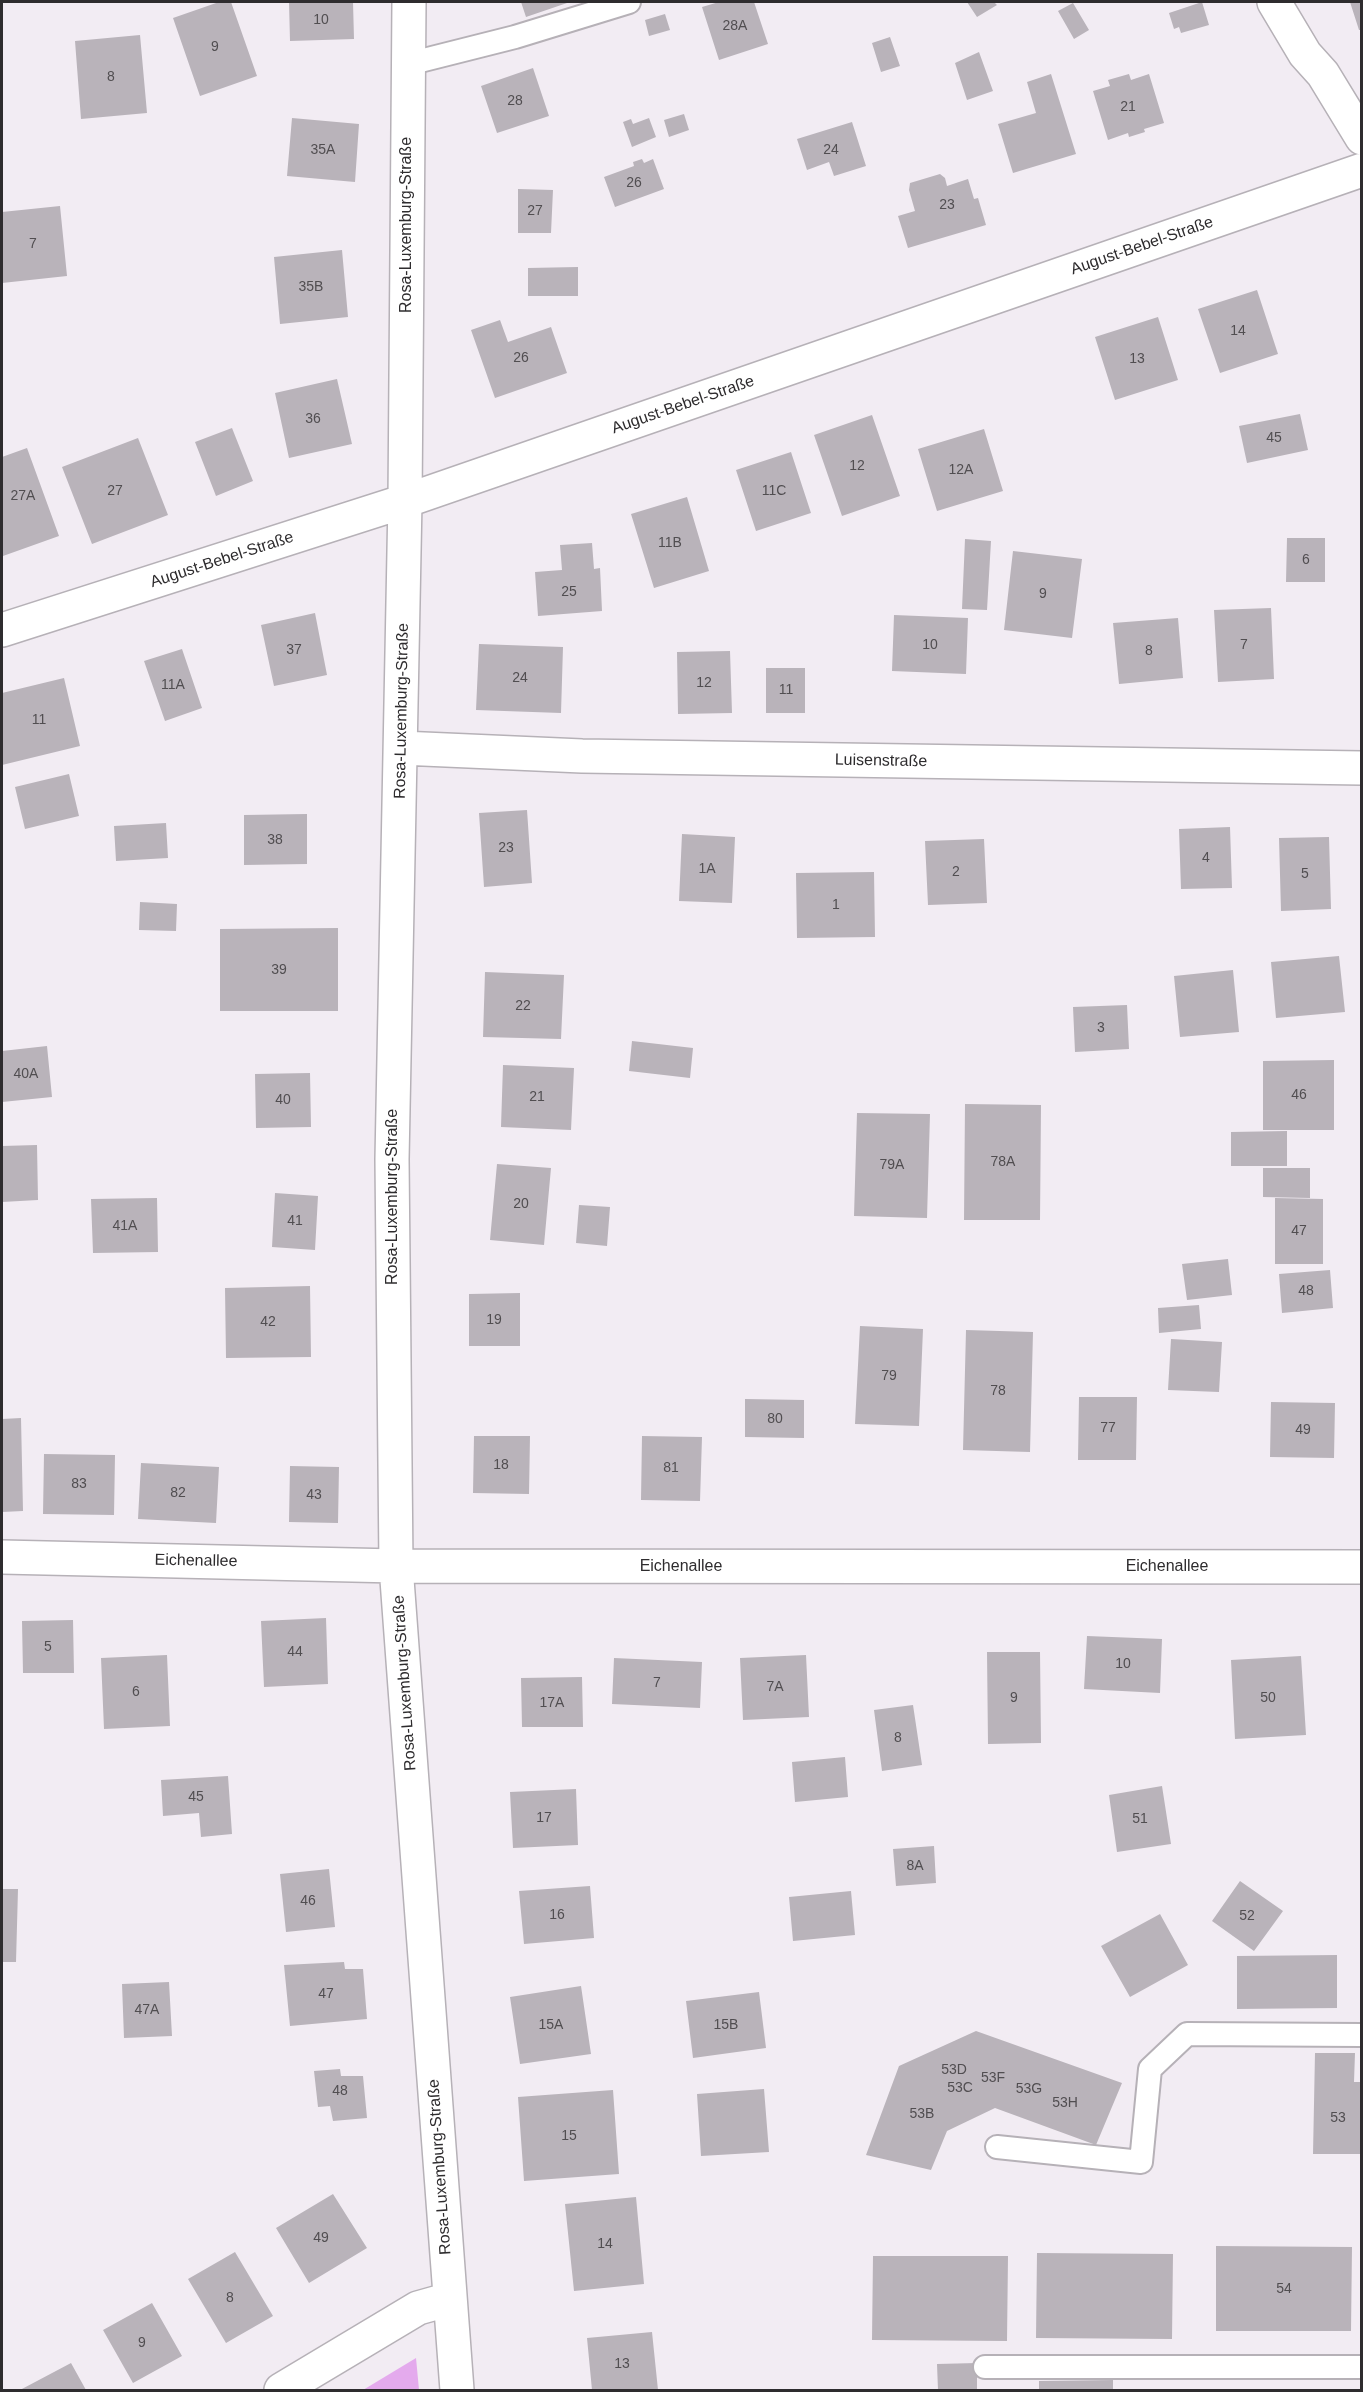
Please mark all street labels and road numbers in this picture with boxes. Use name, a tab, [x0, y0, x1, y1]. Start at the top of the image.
street label: Rosa-Luxemburg-Straße	[397, 137, 417, 313]
street label: August-Bebel-Straße	[1068, 213, 1216, 279]
street label: August-Bebel-Straße	[609, 372, 757, 438]
street label: August-Bebel-Straße	[148, 528, 296, 592]
street label: Rosa-Luxemburg-Straße	[391, 623, 413, 799]
street label: Luisenstraße	[835, 751, 927, 771]
street label: Rosa-Luxemburg-Straße	[383, 1109, 403, 1285]
street label: Eichenallee	[154, 1551, 238, 1571]
street label: Eichenallee	[640, 1557, 722, 1577]
street label: Eichenallee	[1126, 1557, 1208, 1577]
street label: Rosa-Luxemburg-Straße	[389, 1595, 421, 1771]
street label: Rosa-Luxemburg-Straße	[424, 2079, 456, 2255]

